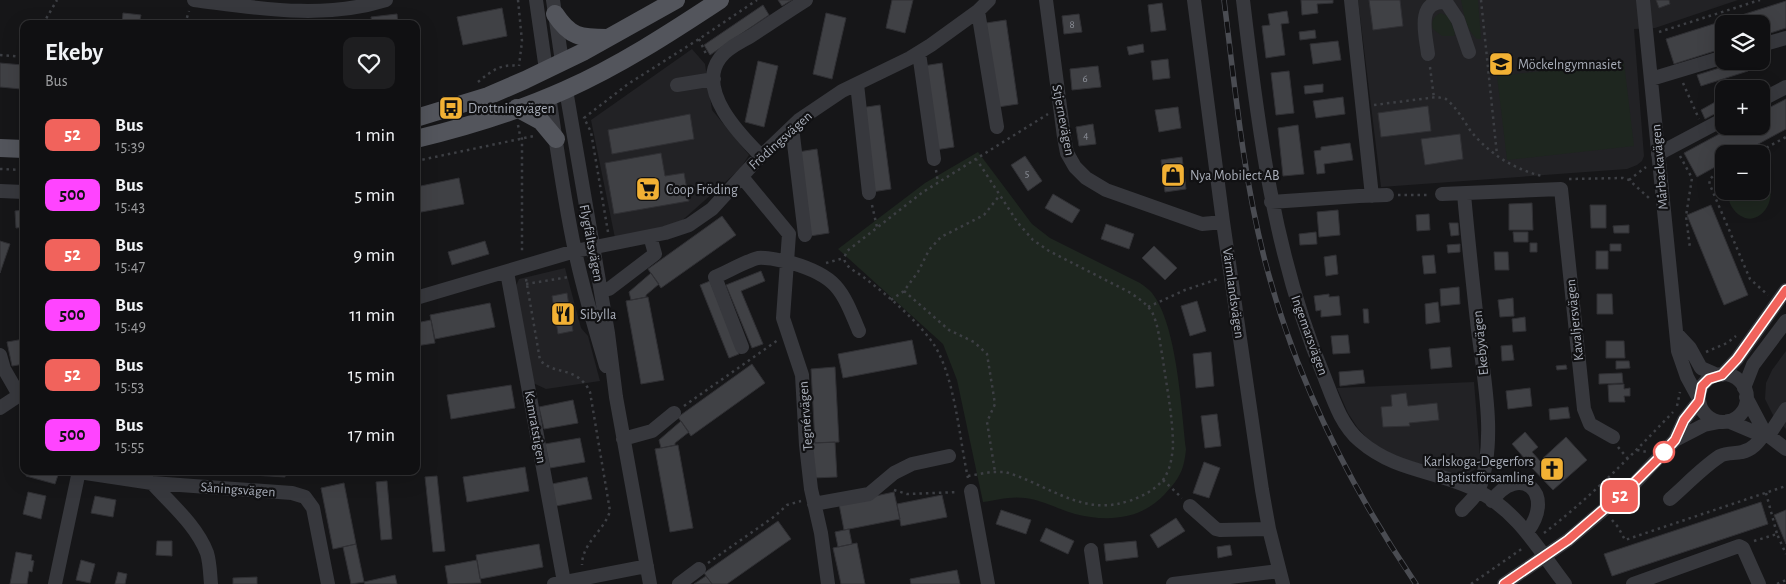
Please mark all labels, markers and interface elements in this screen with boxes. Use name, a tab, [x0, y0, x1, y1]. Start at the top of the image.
map controls	[1715, 15, 1770, 200]
button: layers	[1715, 15, 1770, 70]
house number: 8	[1069, 19, 1075, 30]
button: heart	[343, 37, 395, 89]
text: Ekeby	[45, 41, 103, 65]
school or university icon: Möckelngymnasiet	[1488, 51, 1514, 77]
place label: Möckelngymnasiet	[1518, 58, 1622, 72]
text: Bus	[45, 73, 68, 89]
house number: 6	[1082, 73, 1088, 84]
button: +	[1715, 80, 1770, 135]
street label: Stjernevägen	[1049, 83, 1077, 157]
bus stop icon: Drottningvägen	[438, 95, 464, 121]
place label: Drottningvägen	[468, 102, 555, 116]
street label: Frödingsvägen	[746, 109, 815, 173]
text: Bus	[115, 116, 143, 135]
street label: Mårbackavägen	[1649, 124, 1671, 210]
text: 52	[64, 126, 81, 144]
text: 1 min	[356, 126, 395, 145]
house number: 4	[1083, 130, 1089, 141]
text: 15:39	[115, 138, 145, 154]
button: −	[1715, 145, 1770, 200]
shop icon: Nya Mobilect AB	[1160, 162, 1186, 188]
house number: 5	[1025, 168, 1030, 179]
place label: Nya Mobilect AB	[1190, 169, 1280, 183]
text: Bus	[115, 176, 143, 195]
supermarket icon: Coop Fröding	[635, 176, 661, 202]
place label: Coop Fröding	[666, 183, 738, 197]
text: 500	[59, 186, 86, 204]
text: 5 min	[354, 186, 395, 205]
text: 15:43	[115, 198, 145, 214]
street label: Flygfältsvägen	[577, 203, 605, 283]
text: Bus	[115, 236, 143, 255]
text: 52	[64, 246, 81, 264]
text: 9 min	[353, 246, 395, 265]
street label: Värmlandsvägen	[1220, 247, 1246, 339]
text: 15:47	[115, 258, 145, 274]
street label: Kavaljersvägen	[1564, 278, 1586, 361]
street label: Ingemarsvägen	[1288, 293, 1330, 377]
text: Bus	[115, 296, 143, 315]
restaurant icon: Sibylla	[550, 301, 576, 327]
text: 500	[59, 306, 86, 324]
text: 11 min	[349, 306, 395, 325]
place label: Sibylla	[580, 308, 617, 322]
street label: Ekebyvägen	[1471, 310, 1491, 376]
text: 15:49	[115, 318, 146, 334]
text: Bus	[115, 356, 143, 375]
text: 52	[64, 366, 81, 384]
text: 15 min	[348, 366, 395, 385]
text: 15:53	[115, 378, 144, 394]
street label: Tegnérvägen	[797, 380, 815, 451]
street label: Kamratstigen	[522, 390, 548, 465]
text: Bus	[115, 416, 143, 435]
text: 500	[59, 426, 86, 444]
text: 17 min	[348, 426, 395, 445]
text: 15:55	[115, 438, 144, 454]
unlabelled marker	[1653, 441, 1675, 463]
place label: Karlskoga-Degerfors Baptistförsamling	[1423, 455, 1534, 485]
church icon: Karlskoga-Degerfors Baptistförsamling	[1539, 456, 1565, 482]
street label: Såningsvägen	[200, 480, 276, 500]
line badge: 52	[1598, 480, 1642, 512]
text: 52	[1612, 487, 1628, 505]

